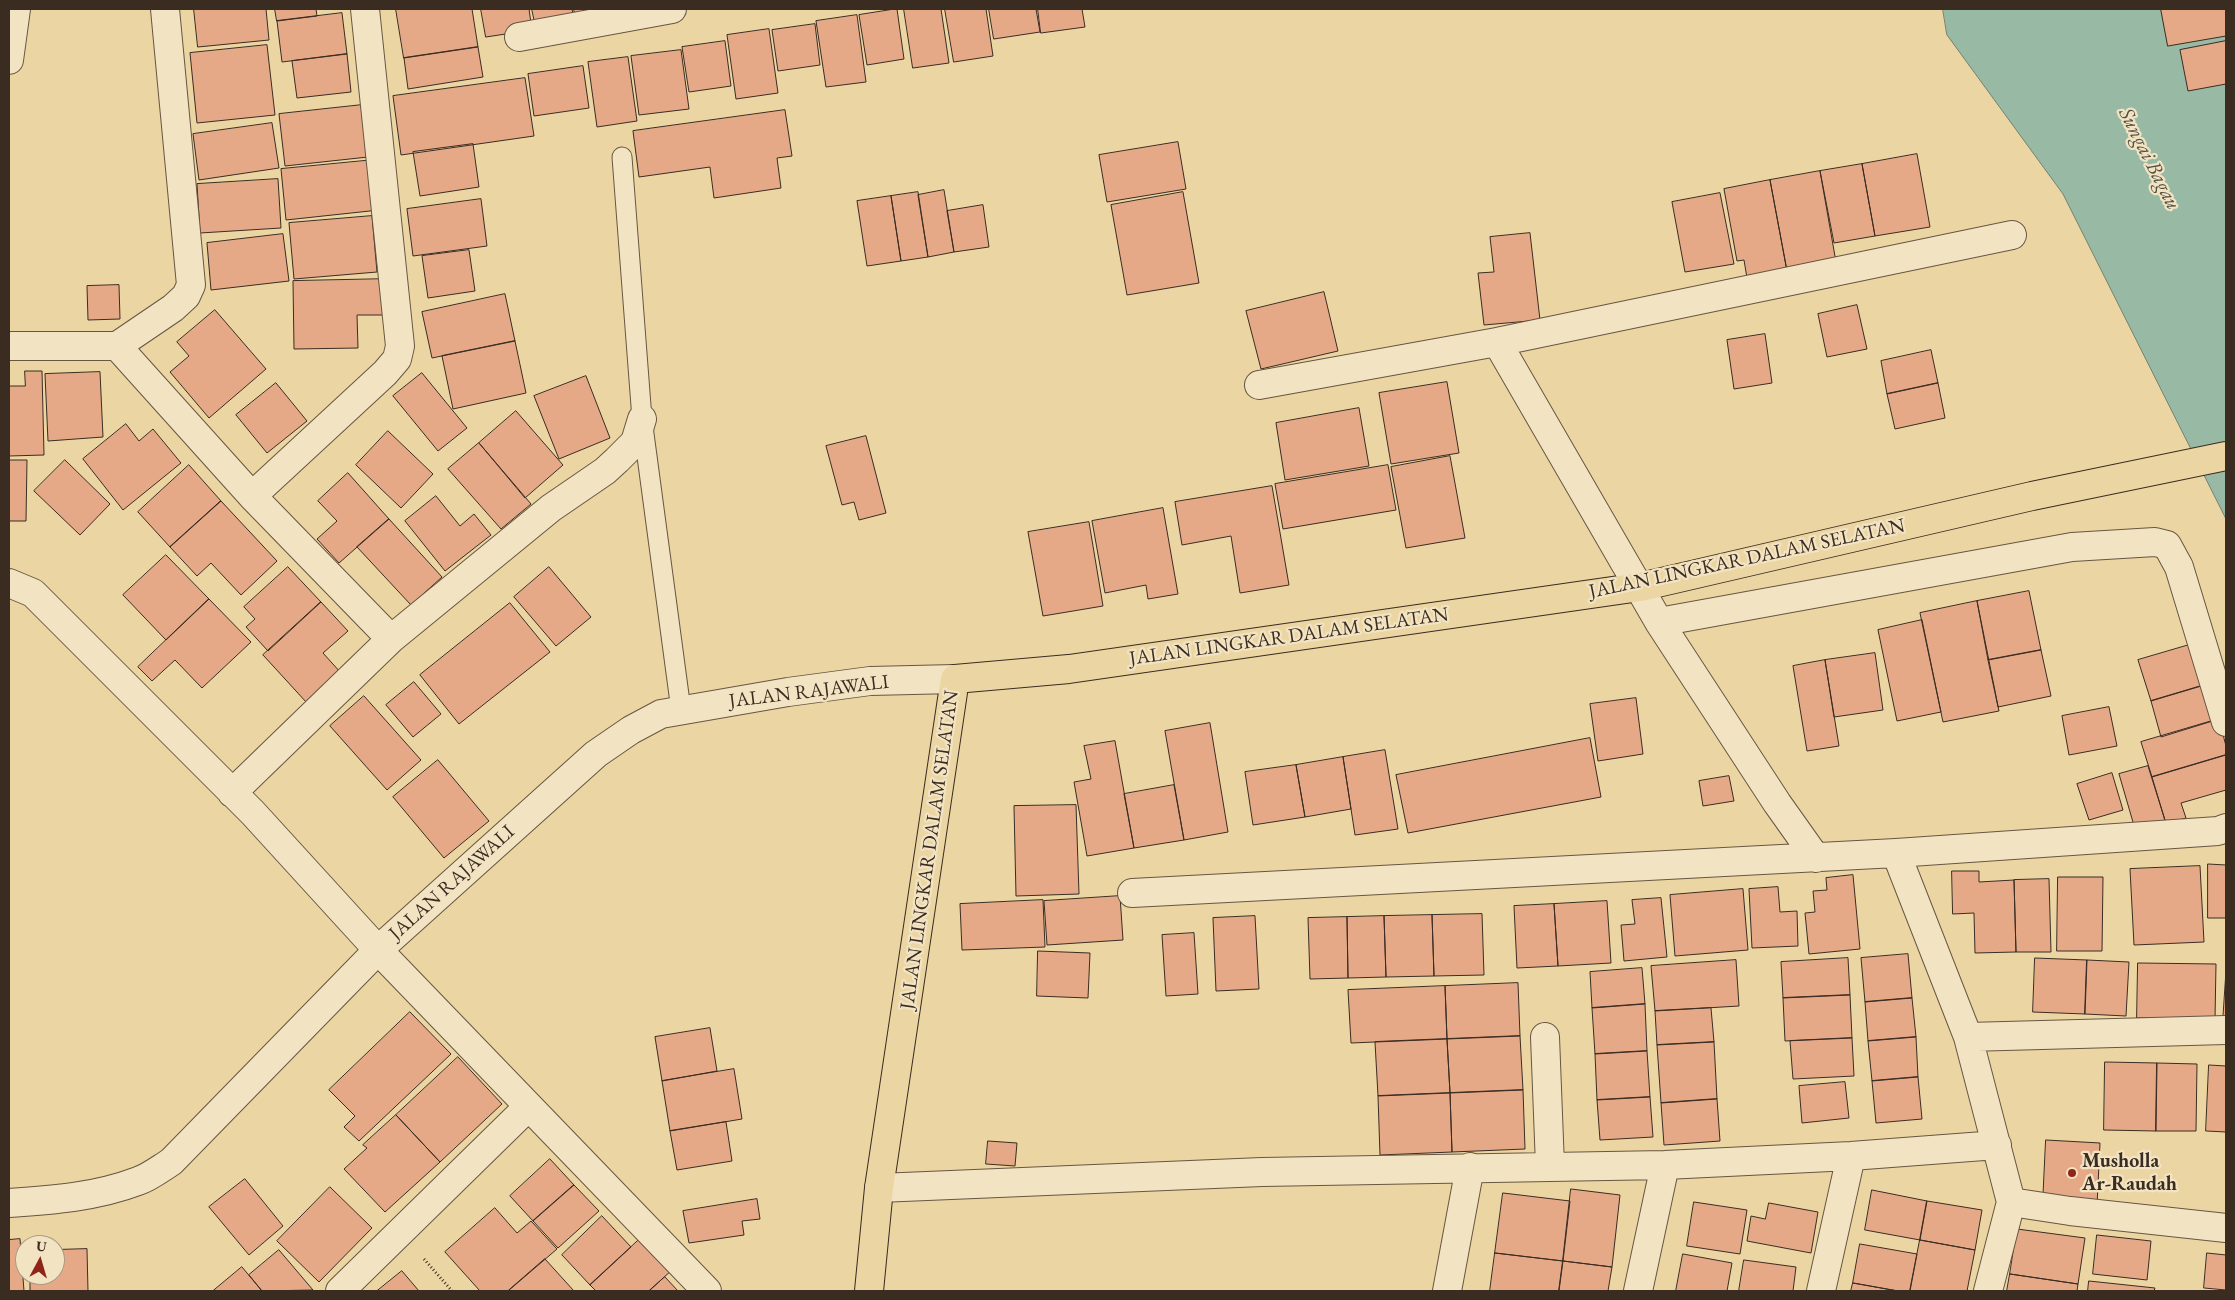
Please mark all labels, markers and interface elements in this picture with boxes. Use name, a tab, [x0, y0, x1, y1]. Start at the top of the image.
water label: Sungai Bagau	[2113, 104, 2185, 214]
street label: JALAN LINGKAR DALAM SELATAN	[1587, 514, 1907, 604]
street label: JALAN LINGKAR DALAM SELATAN	[1128, 603, 1450, 671]
street label: JALAN RAJAWALI	[728, 670, 890, 714]
street label: JALAN LINGKAR DALAM SELATAN	[896, 689, 964, 1011]
street label: JALAN RAJAWALI	[384, 820, 520, 946]
place label: Musholla Ar-Raudah	[2082, 1150, 2177, 1197]
marker: Musholla Ar-Raudah	[2066, 1167, 2078, 1179]
north arrow	[15, 1235, 65, 1285]
text: U	[35, 1237, 48, 1256]

